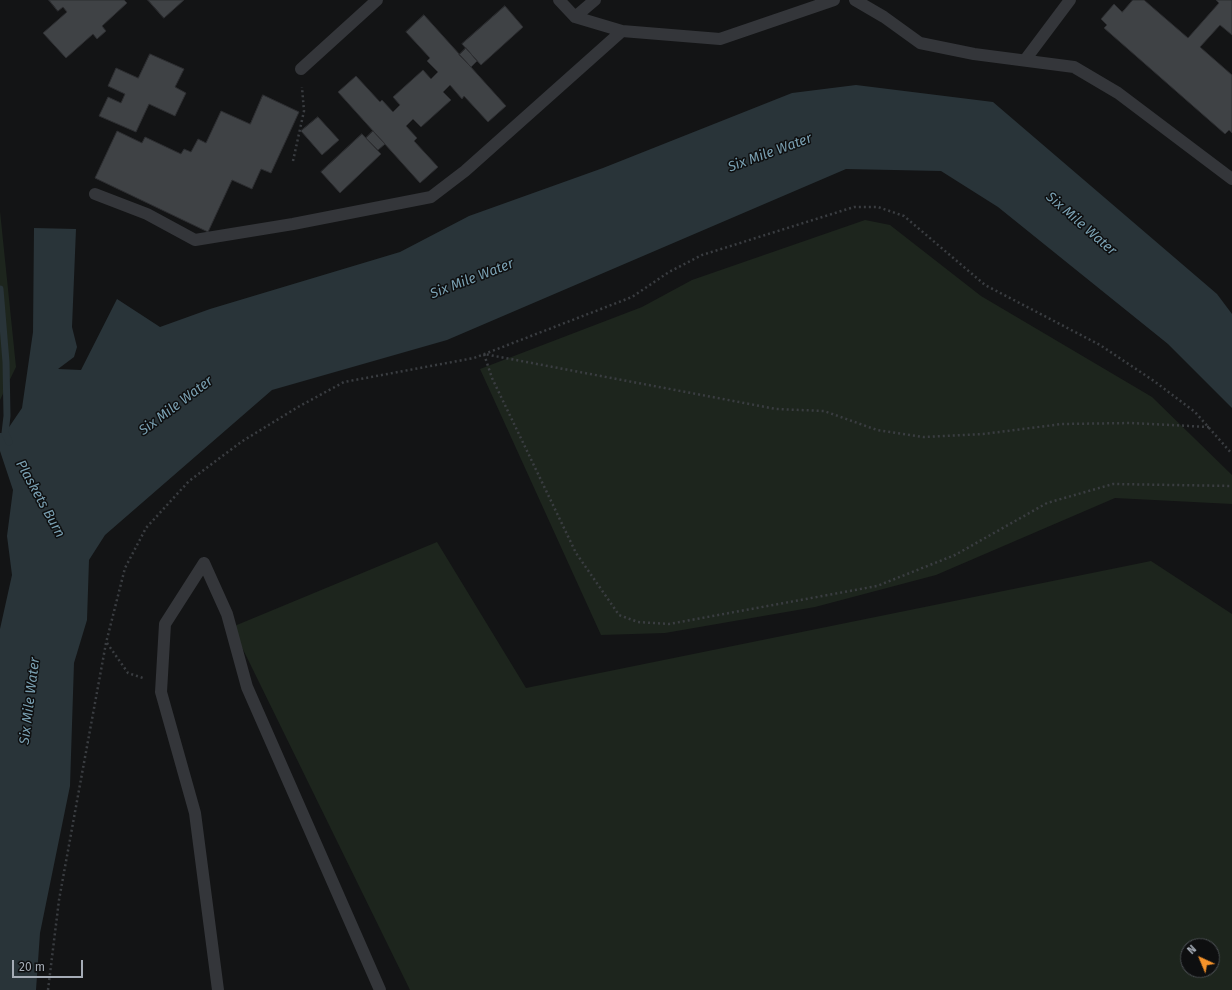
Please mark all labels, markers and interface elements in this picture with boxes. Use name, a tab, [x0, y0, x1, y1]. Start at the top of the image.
water label: Six Mile Water	[726, 130, 814, 176]
water label: Six Mile Water	[1042, 189, 1120, 259]
water label: Six Mile Water	[428, 255, 516, 303]
water label: Six Mile Water	[136, 373, 216, 439]
water label: Plaskets Burn	[12, 457, 68, 541]
water label: Six Mile Water	[16, 656, 44, 746]
north arrow	[1180, 938, 1220, 978]
text: N	[1185, 943, 1199, 957]
scale bar	[14, 952, 85, 978]
text: 20 m	[19, 960, 45, 974]

